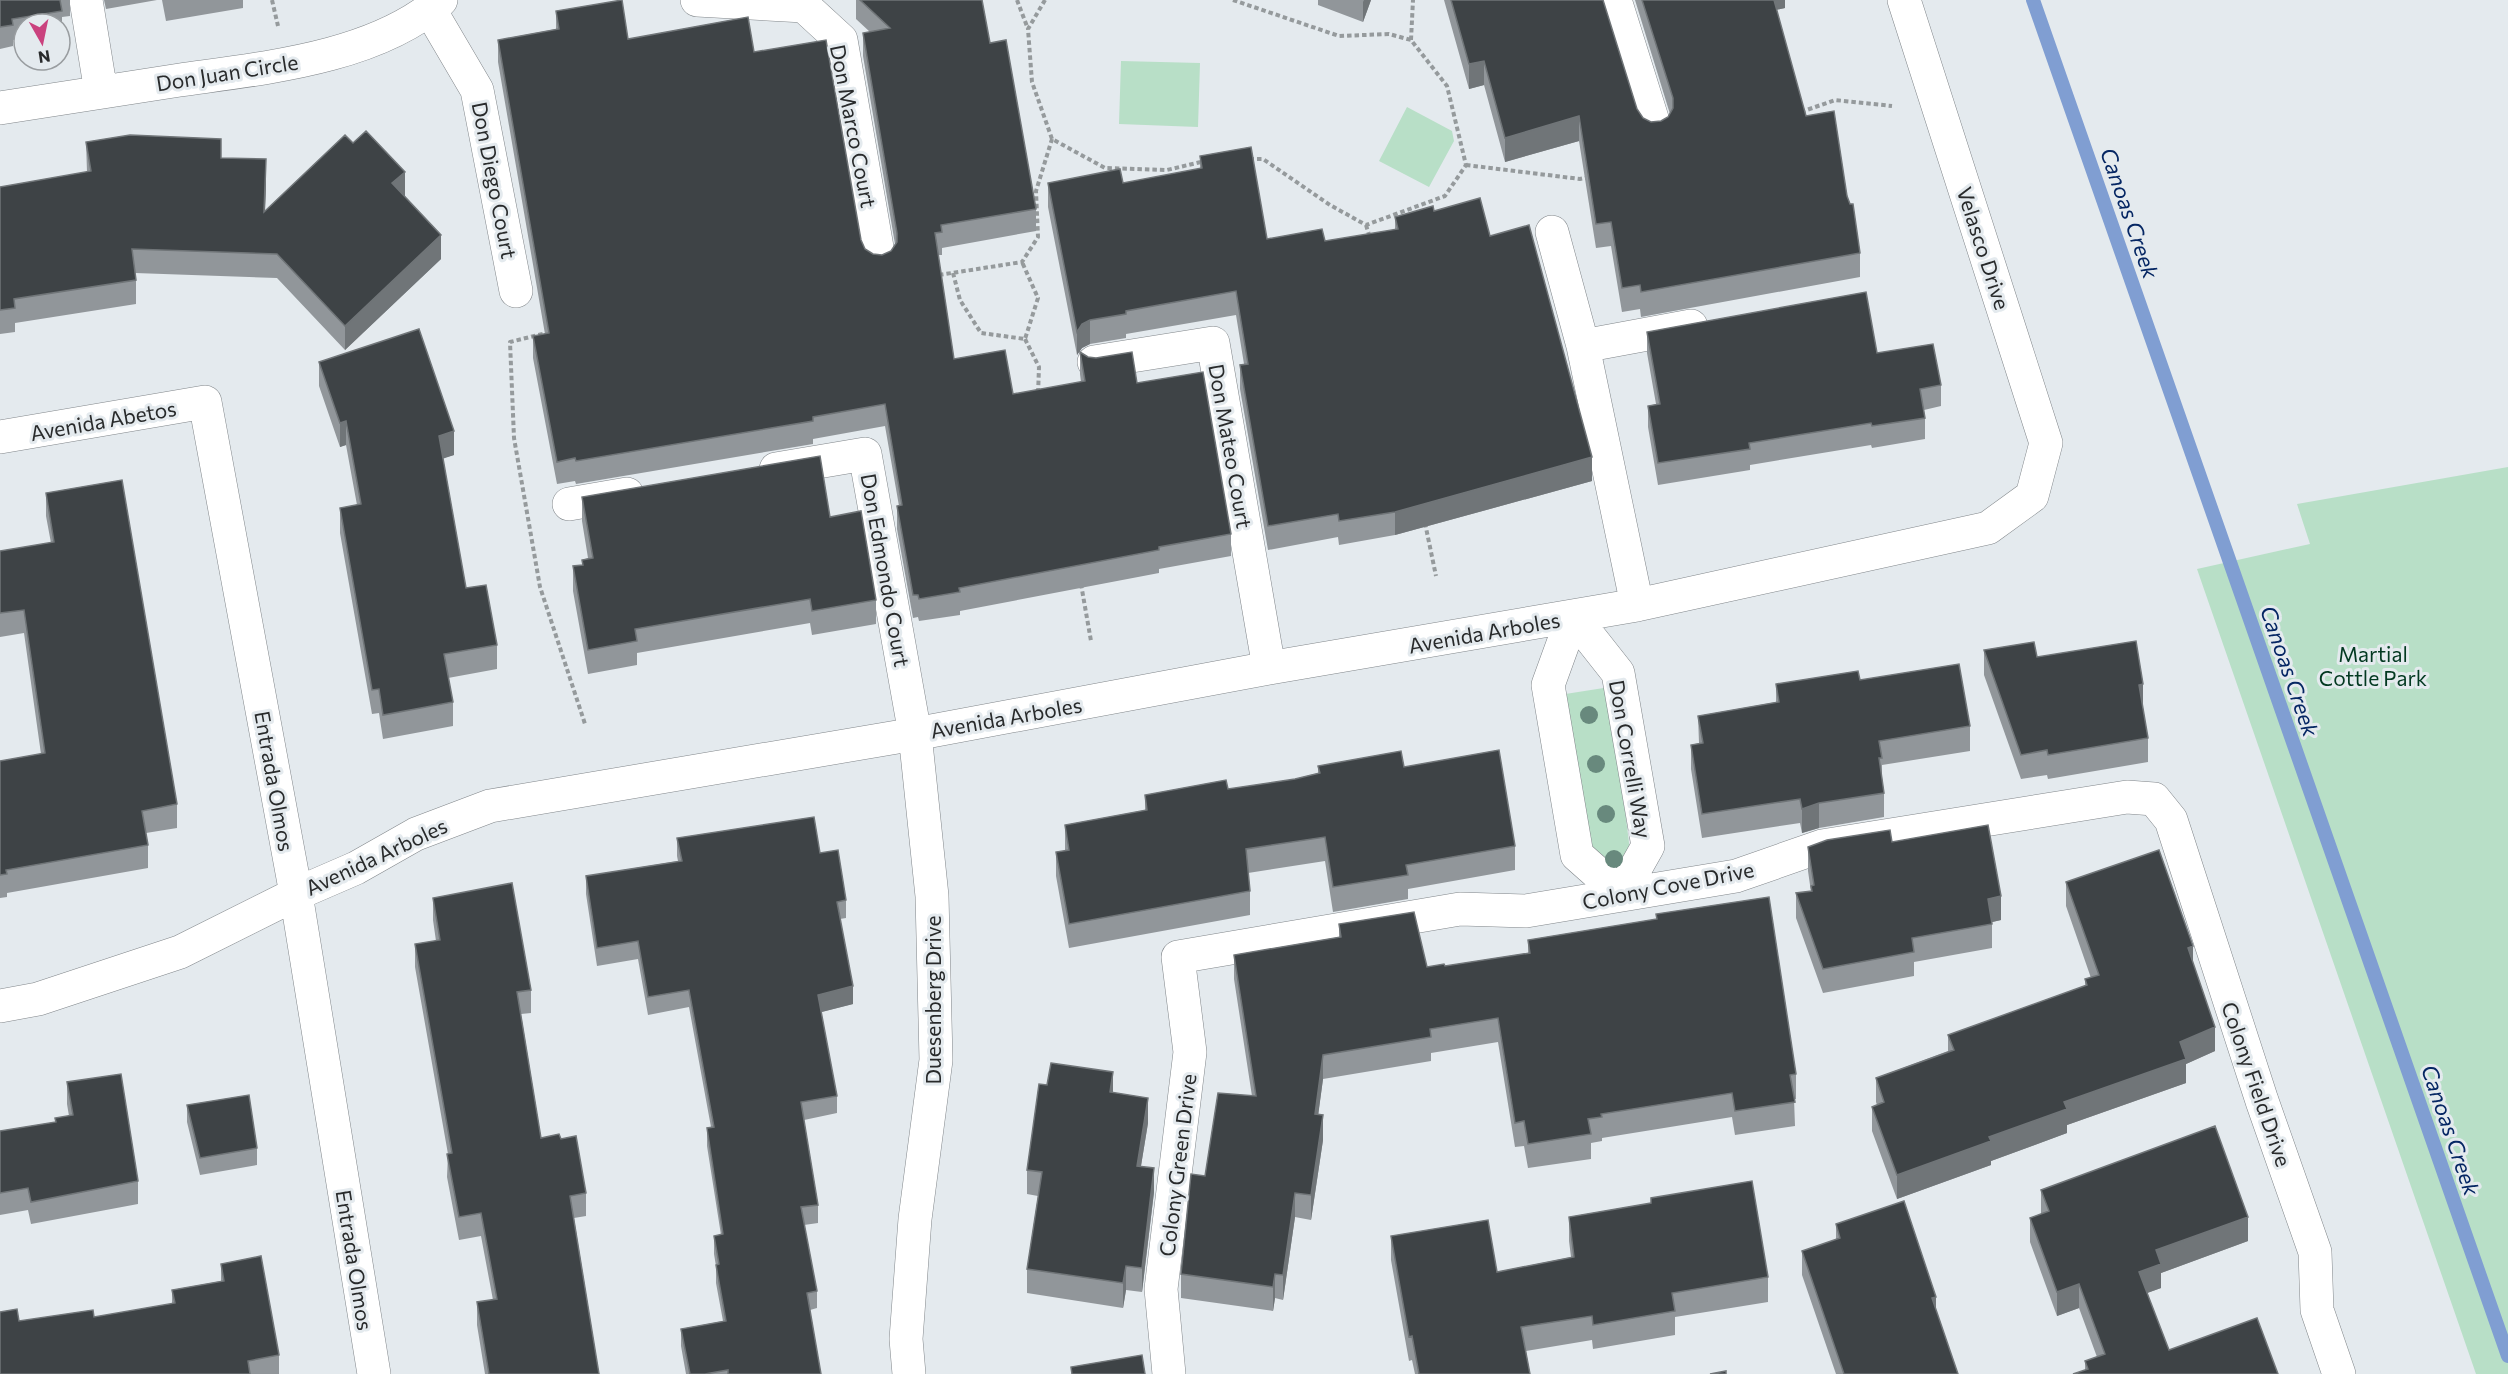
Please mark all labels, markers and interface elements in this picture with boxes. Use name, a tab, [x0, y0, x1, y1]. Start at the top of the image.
north arrow	[12, 12, 72, 72]
street label: Don Marco Court	[826, 42, 882, 210]
text: N	[37, 47, 52, 68]
street label: Don Juan Circle	[154, 48, 300, 96]
street label: Don Diego Court	[468, 99, 522, 261]
water label: Canoas Creek	[2095, 144, 2165, 283]
street label: Velasco Drive	[1952, 183, 2016, 313]
street label: Don Mateo Court	[1204, 362, 1258, 530]
street label: Avenida Abetos	[28, 395, 178, 445]
street label: Don Edmondo Court	[857, 471, 915, 669]
water label: Canoas Creek	[2255, 602, 2325, 741]
street label: Avenida Arboles	[1406, 606, 1562, 658]
park label: Martial Cottle Park	[2319, 641, 2427, 690]
street label: Don Correlli Way	[1605, 678, 1657, 840]
street label: Avenida Arboles	[928, 691, 1084, 743]
street label: Entrada Olmos	[250, 709, 300, 853]
street label: Avenida Arboles	[301, 812, 451, 900]
street label: Colony Cove Drive	[1580, 856, 1756, 914]
street label: Duesenberg Drive	[920, 916, 945, 1084]
street label: Colony Field Drive	[2217, 999, 2297, 1169]
water label: Canoas Creek	[2416, 1061, 2486, 1200]
street label: Colony Green Drive	[1153, 1072, 1201, 1258]
street label: Entrada Olmos	[332, 1188, 378, 1332]

